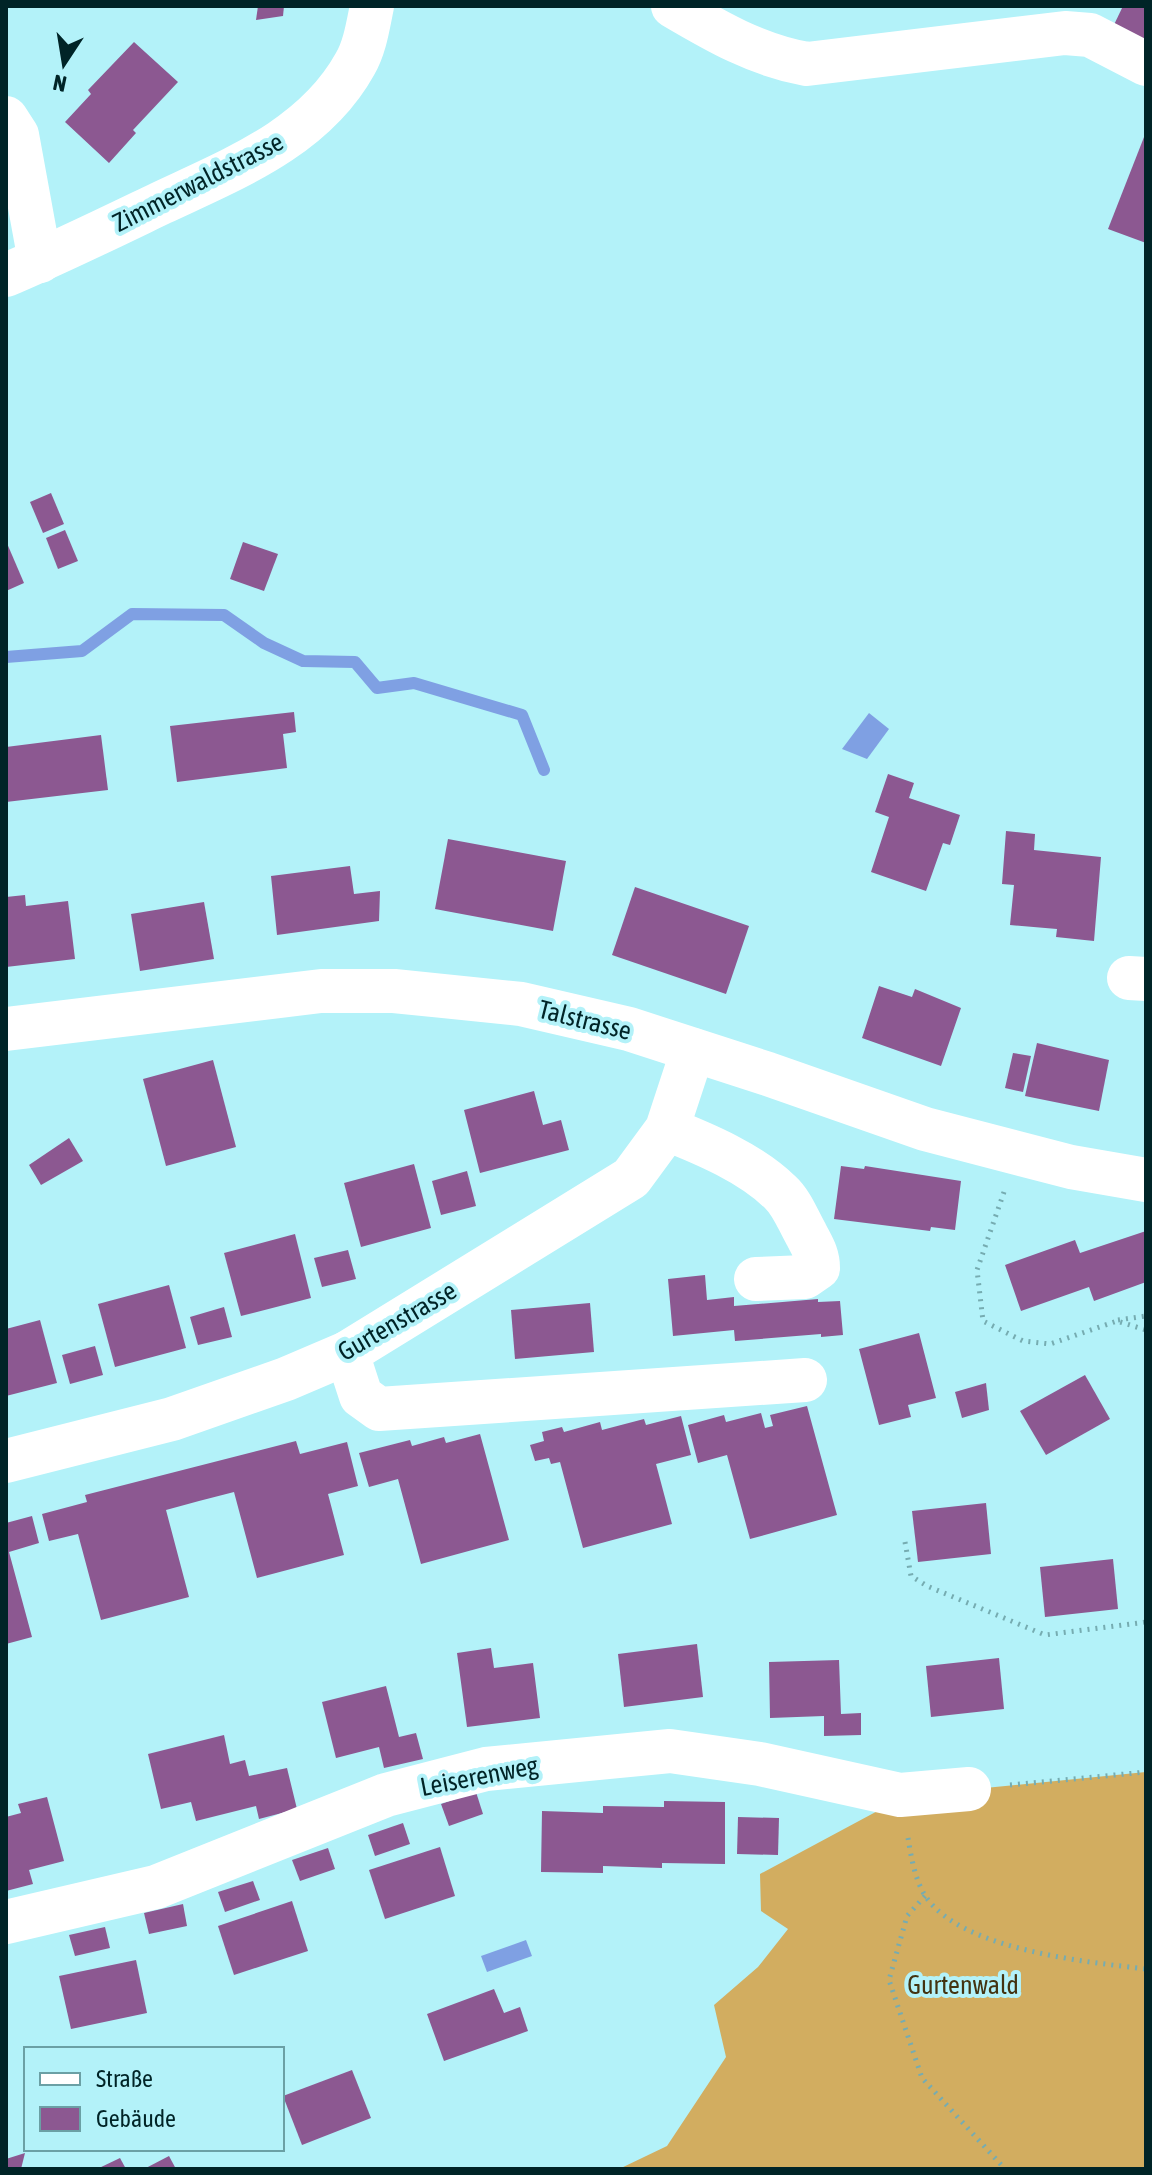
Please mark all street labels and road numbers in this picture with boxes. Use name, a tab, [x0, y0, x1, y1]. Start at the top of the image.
street label: Zimmerwaldstrasse	[108, 126, 288, 238]
street label: Talstrasse	[535, 994, 635, 1046]
street label: Gurtenstrasse	[333, 1275, 461, 1367]
street label: Leiserenweg	[418, 1750, 541, 1802]

